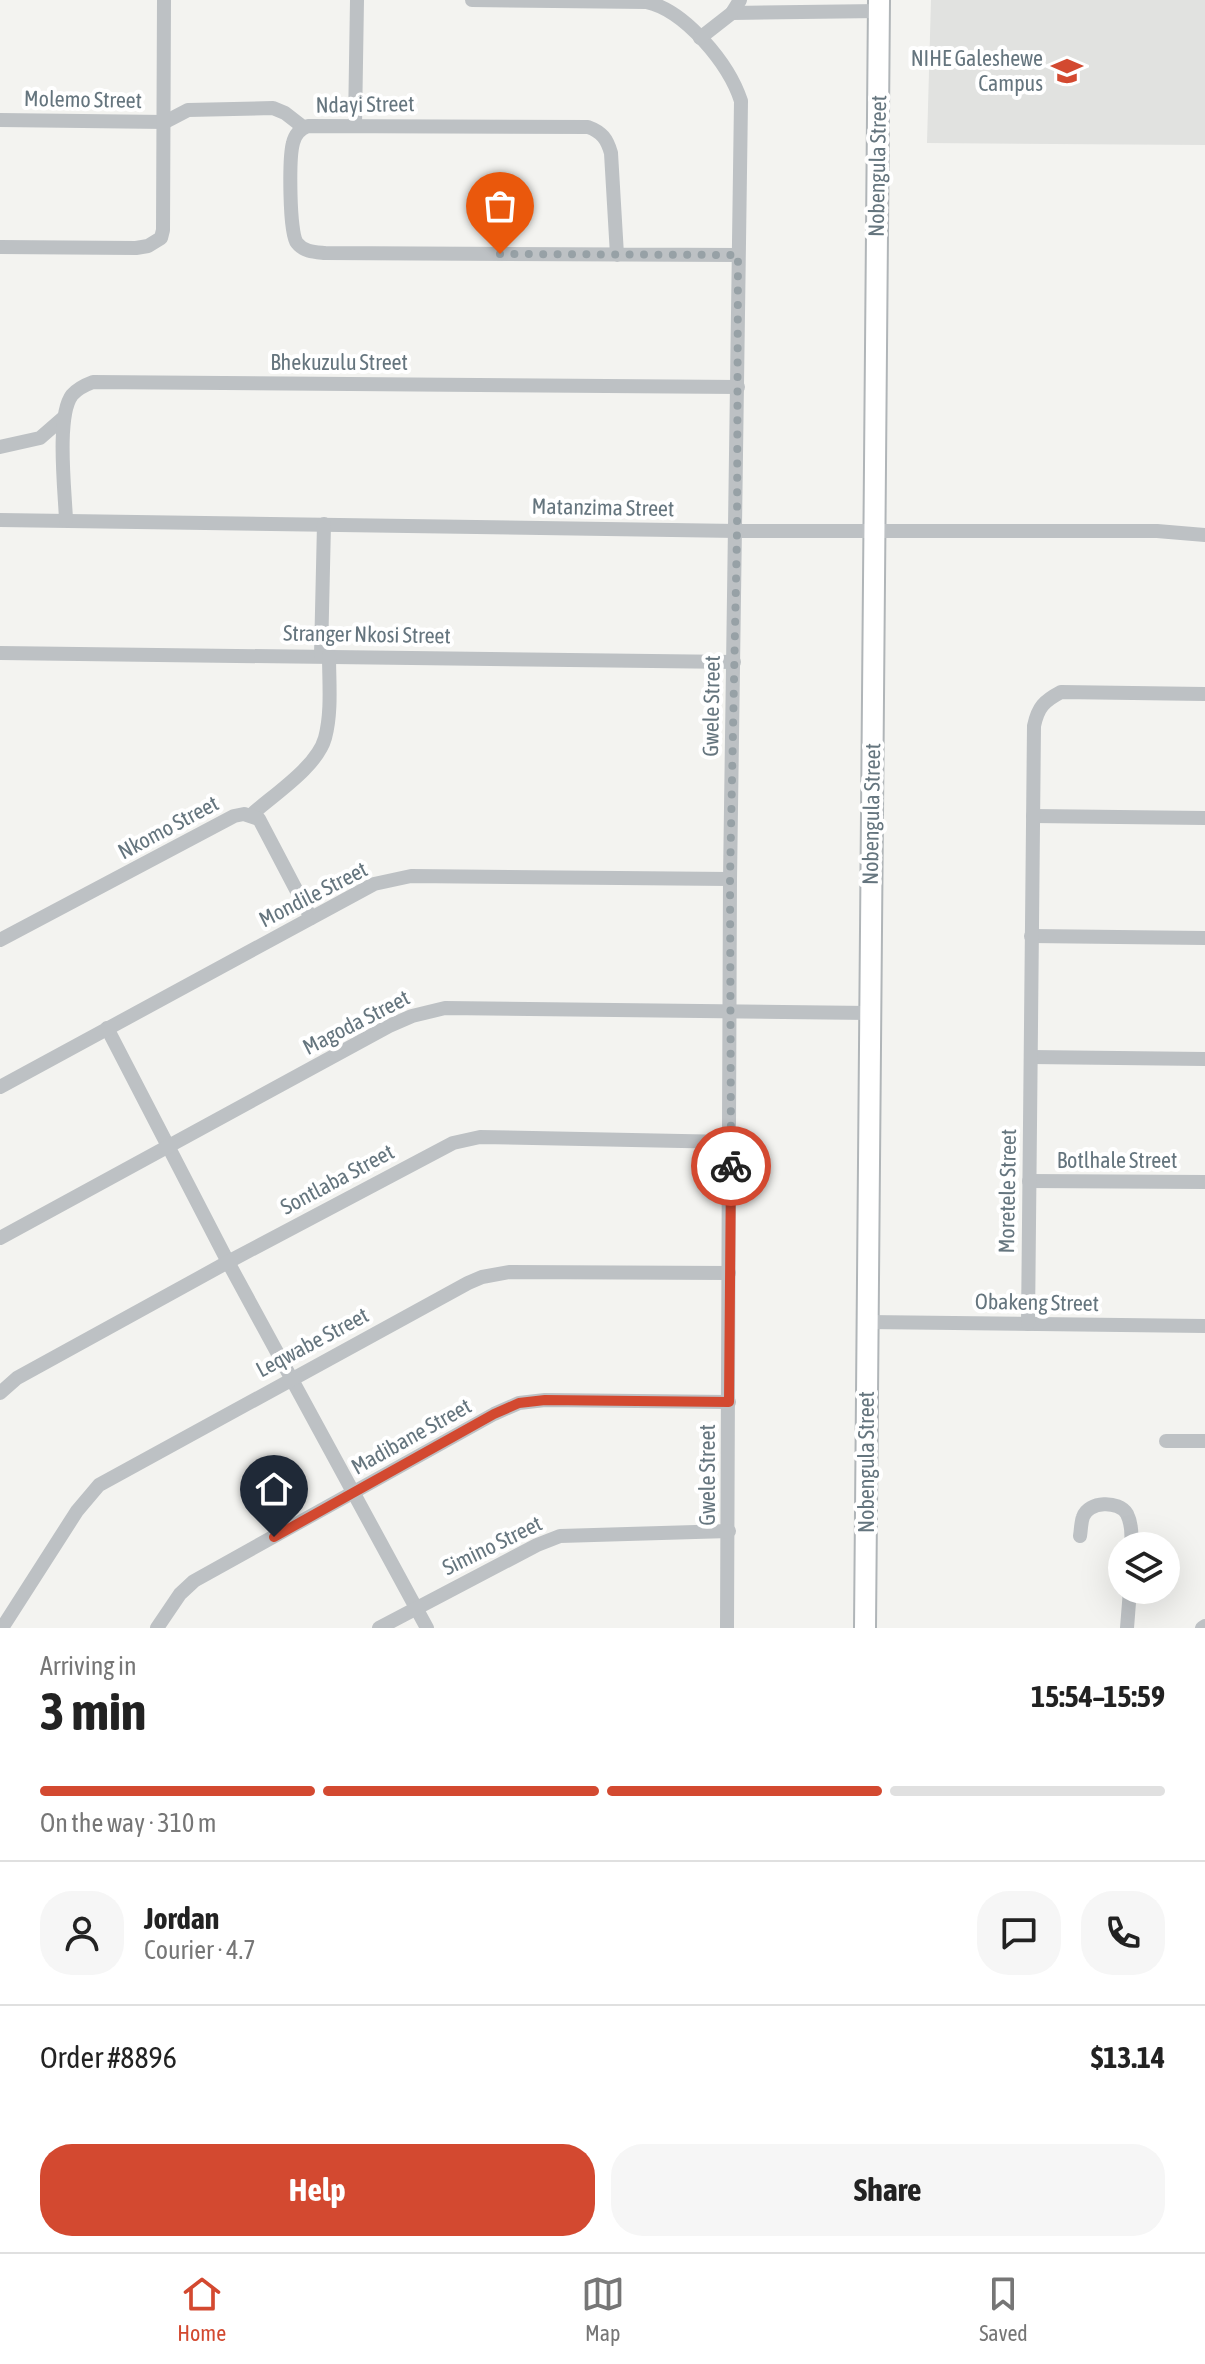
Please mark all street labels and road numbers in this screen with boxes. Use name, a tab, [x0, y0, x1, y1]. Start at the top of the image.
street label: Molemo Street	[24, 85, 142, 113]
street label: Ndayi Street	[315, 90, 415, 118]
street label: Nobengula Street	[863, 95, 891, 237]
street label: Bhekuzulu Street	[270, 349, 408, 375]
street label: Matanzima Street	[532, 493, 674, 521]
street label: Stranger Nkosi Street	[283, 620, 451, 648]
street label: Gwele Street	[697, 655, 725, 757]
street label: Nobengula Street	[857, 743, 885, 885]
street label: Nkomo Street	[113, 790, 223, 864]
street label: Mondile Street	[254, 856, 372, 932]
street label: Magoda Street	[298, 984, 414, 1060]
street label: Moretele Street	[993, 1129, 1021, 1253]
street label: Sontlaba Street	[276, 1138, 398, 1220]
street label: Botlhale Street	[1057, 1147, 1177, 1173]
street label: Obakeng Street	[975, 1288, 1099, 1316]
street label: Leqwabe Street	[251, 1301, 373, 1383]
street label: Nobengula Street	[853, 1391, 879, 1533]
street label: Madibane Street	[347, 1392, 475, 1480]
street label: Gwele Street	[694, 1424, 720, 1526]
street label: Simino Street	[438, 1510, 546, 1580]

